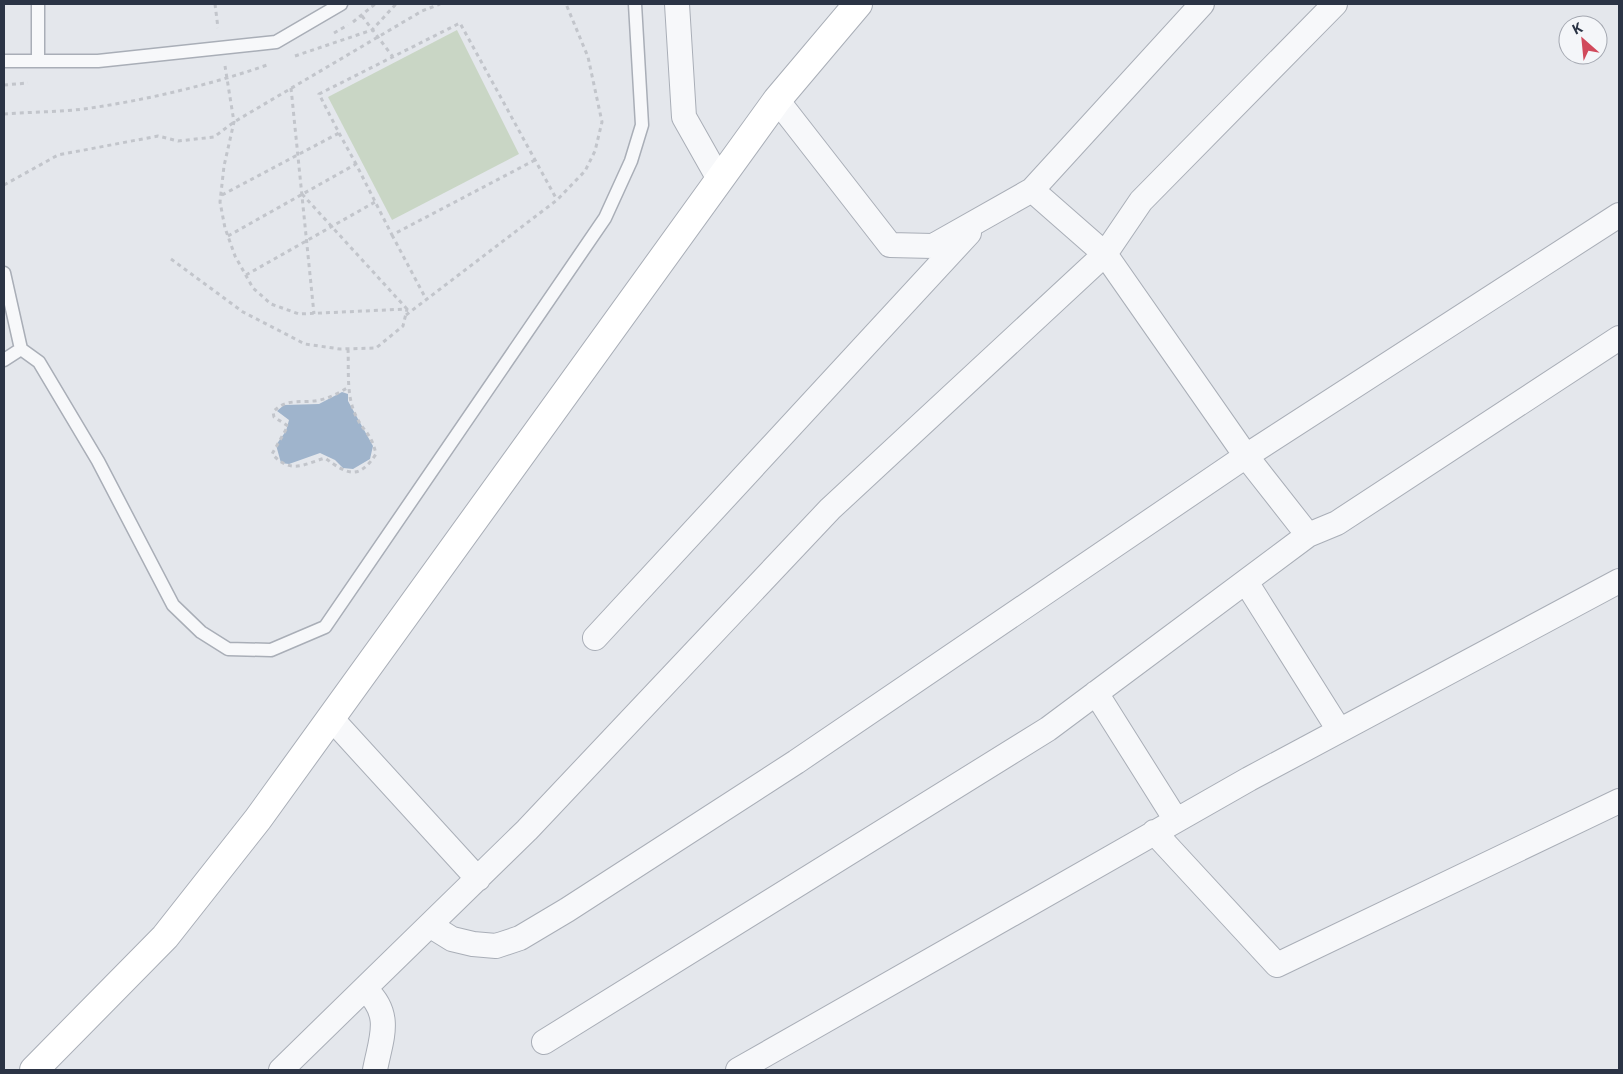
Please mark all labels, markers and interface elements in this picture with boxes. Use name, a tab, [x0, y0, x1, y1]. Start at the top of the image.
north arrow	[1558, 15, 1608, 65]
text: K	[1568, 17, 1586, 39]

